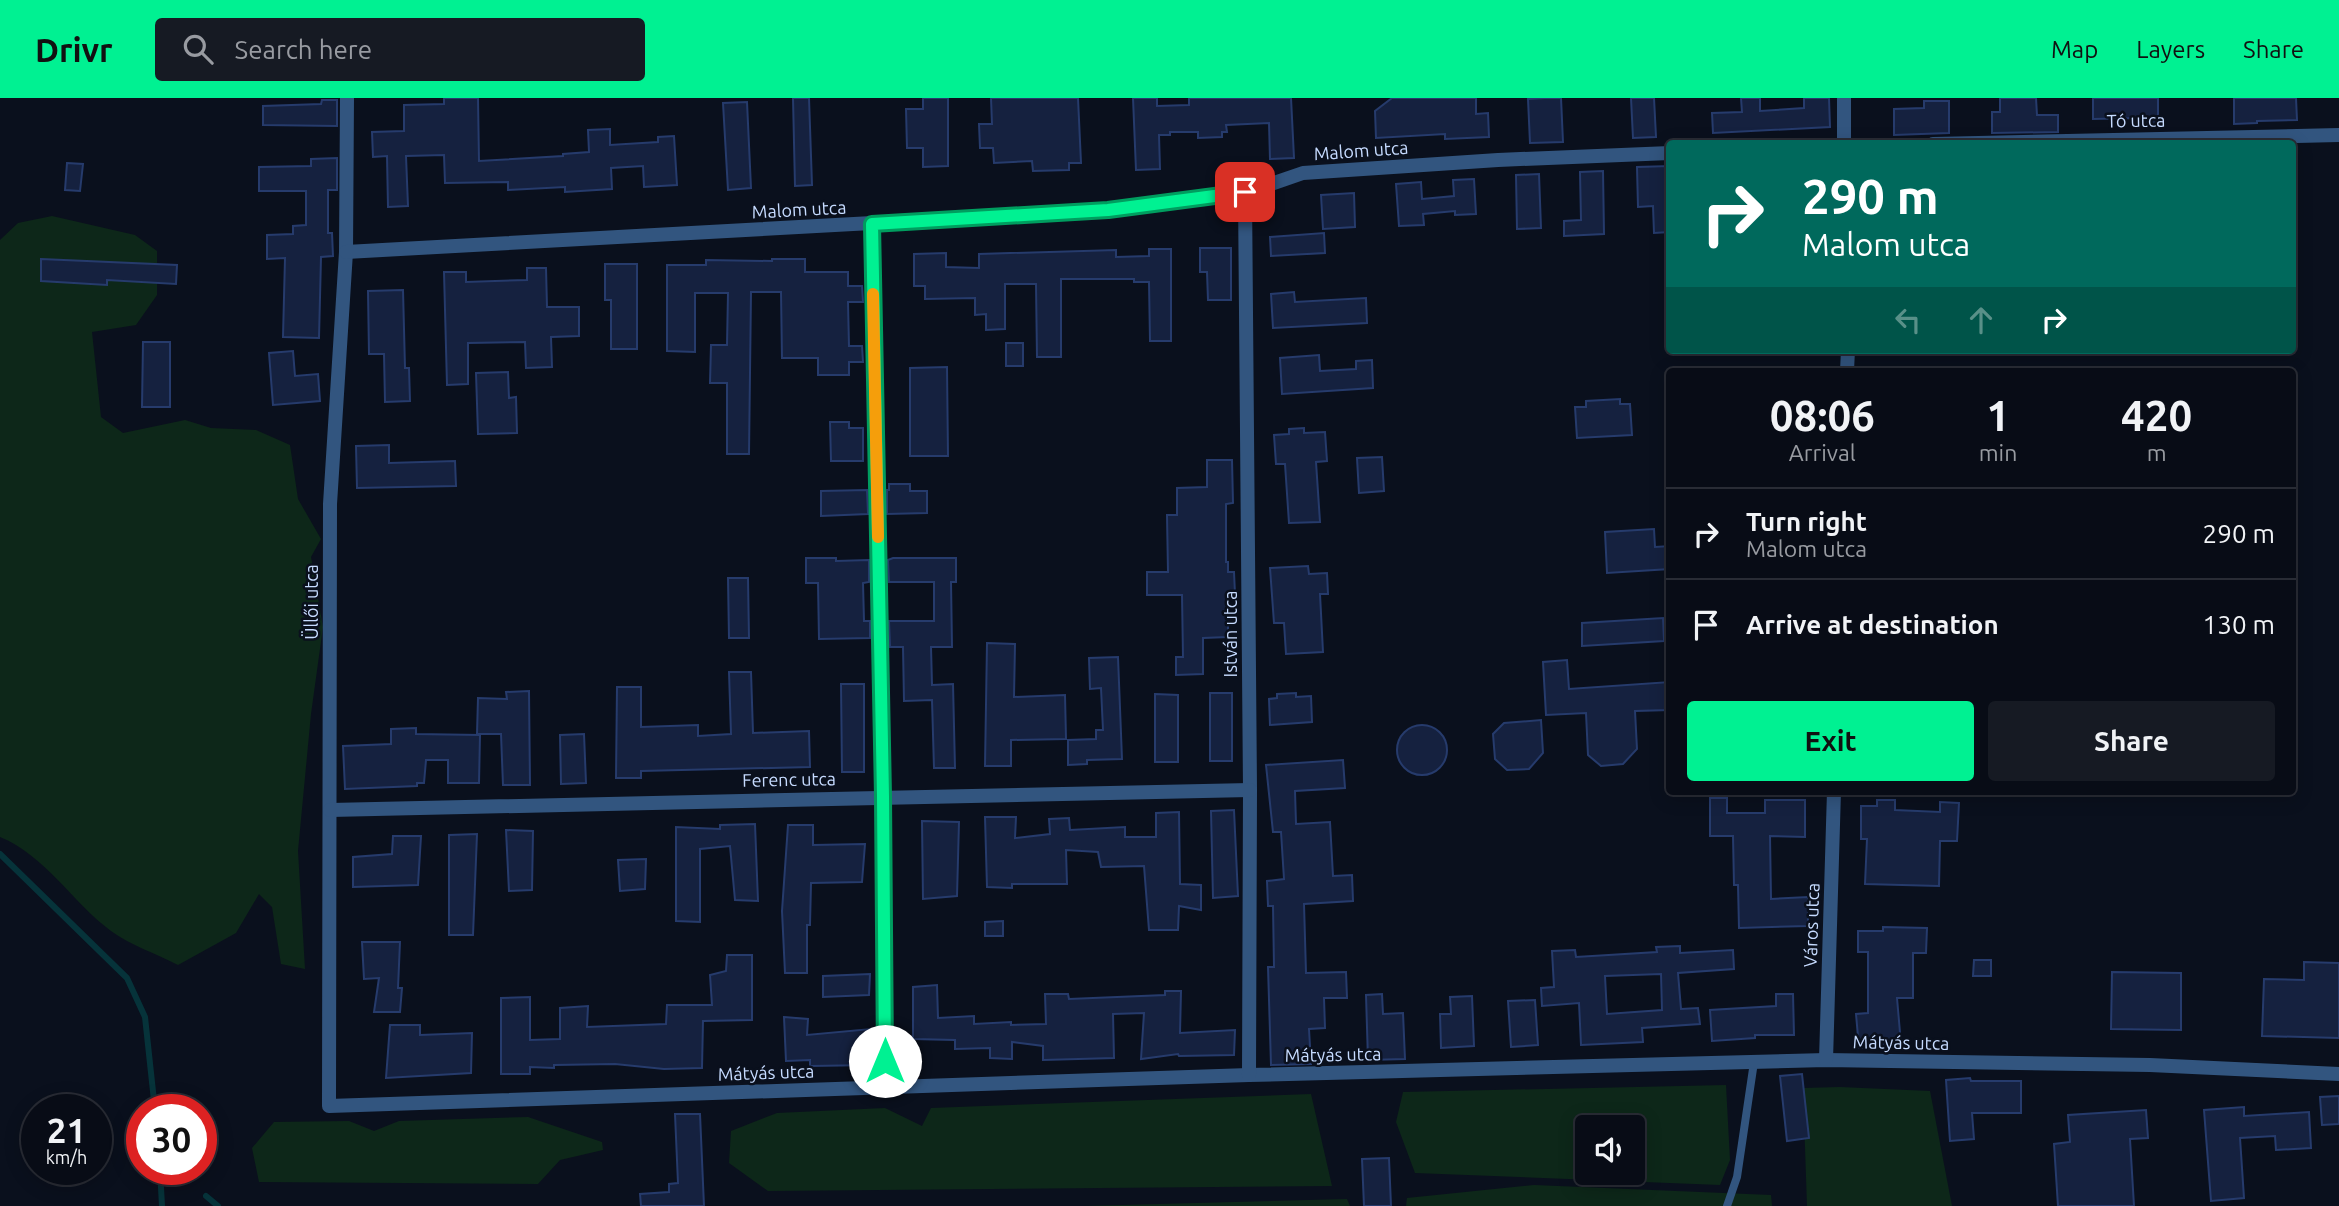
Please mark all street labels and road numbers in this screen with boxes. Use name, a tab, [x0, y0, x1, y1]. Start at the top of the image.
street label: Tó utca	[2106, 109, 2166, 131]
street label: Malom utca	[1313, 137, 1409, 163]
street label: Malom utca	[751, 197, 847, 221]
street label: Üllői utca	[301, 564, 321, 640]
street label: István utca	[1220, 591, 1240, 677]
street label: Ferenc utca	[742, 768, 836, 790]
street label: Város utca	[1800, 882, 1822, 968]
street label: Mátyás utca	[1852, 1031, 1950, 1053]
street label: Mátyás utca	[1284, 1043, 1382, 1065]
street label: Mátyás utca	[717, 1060, 815, 1084]

